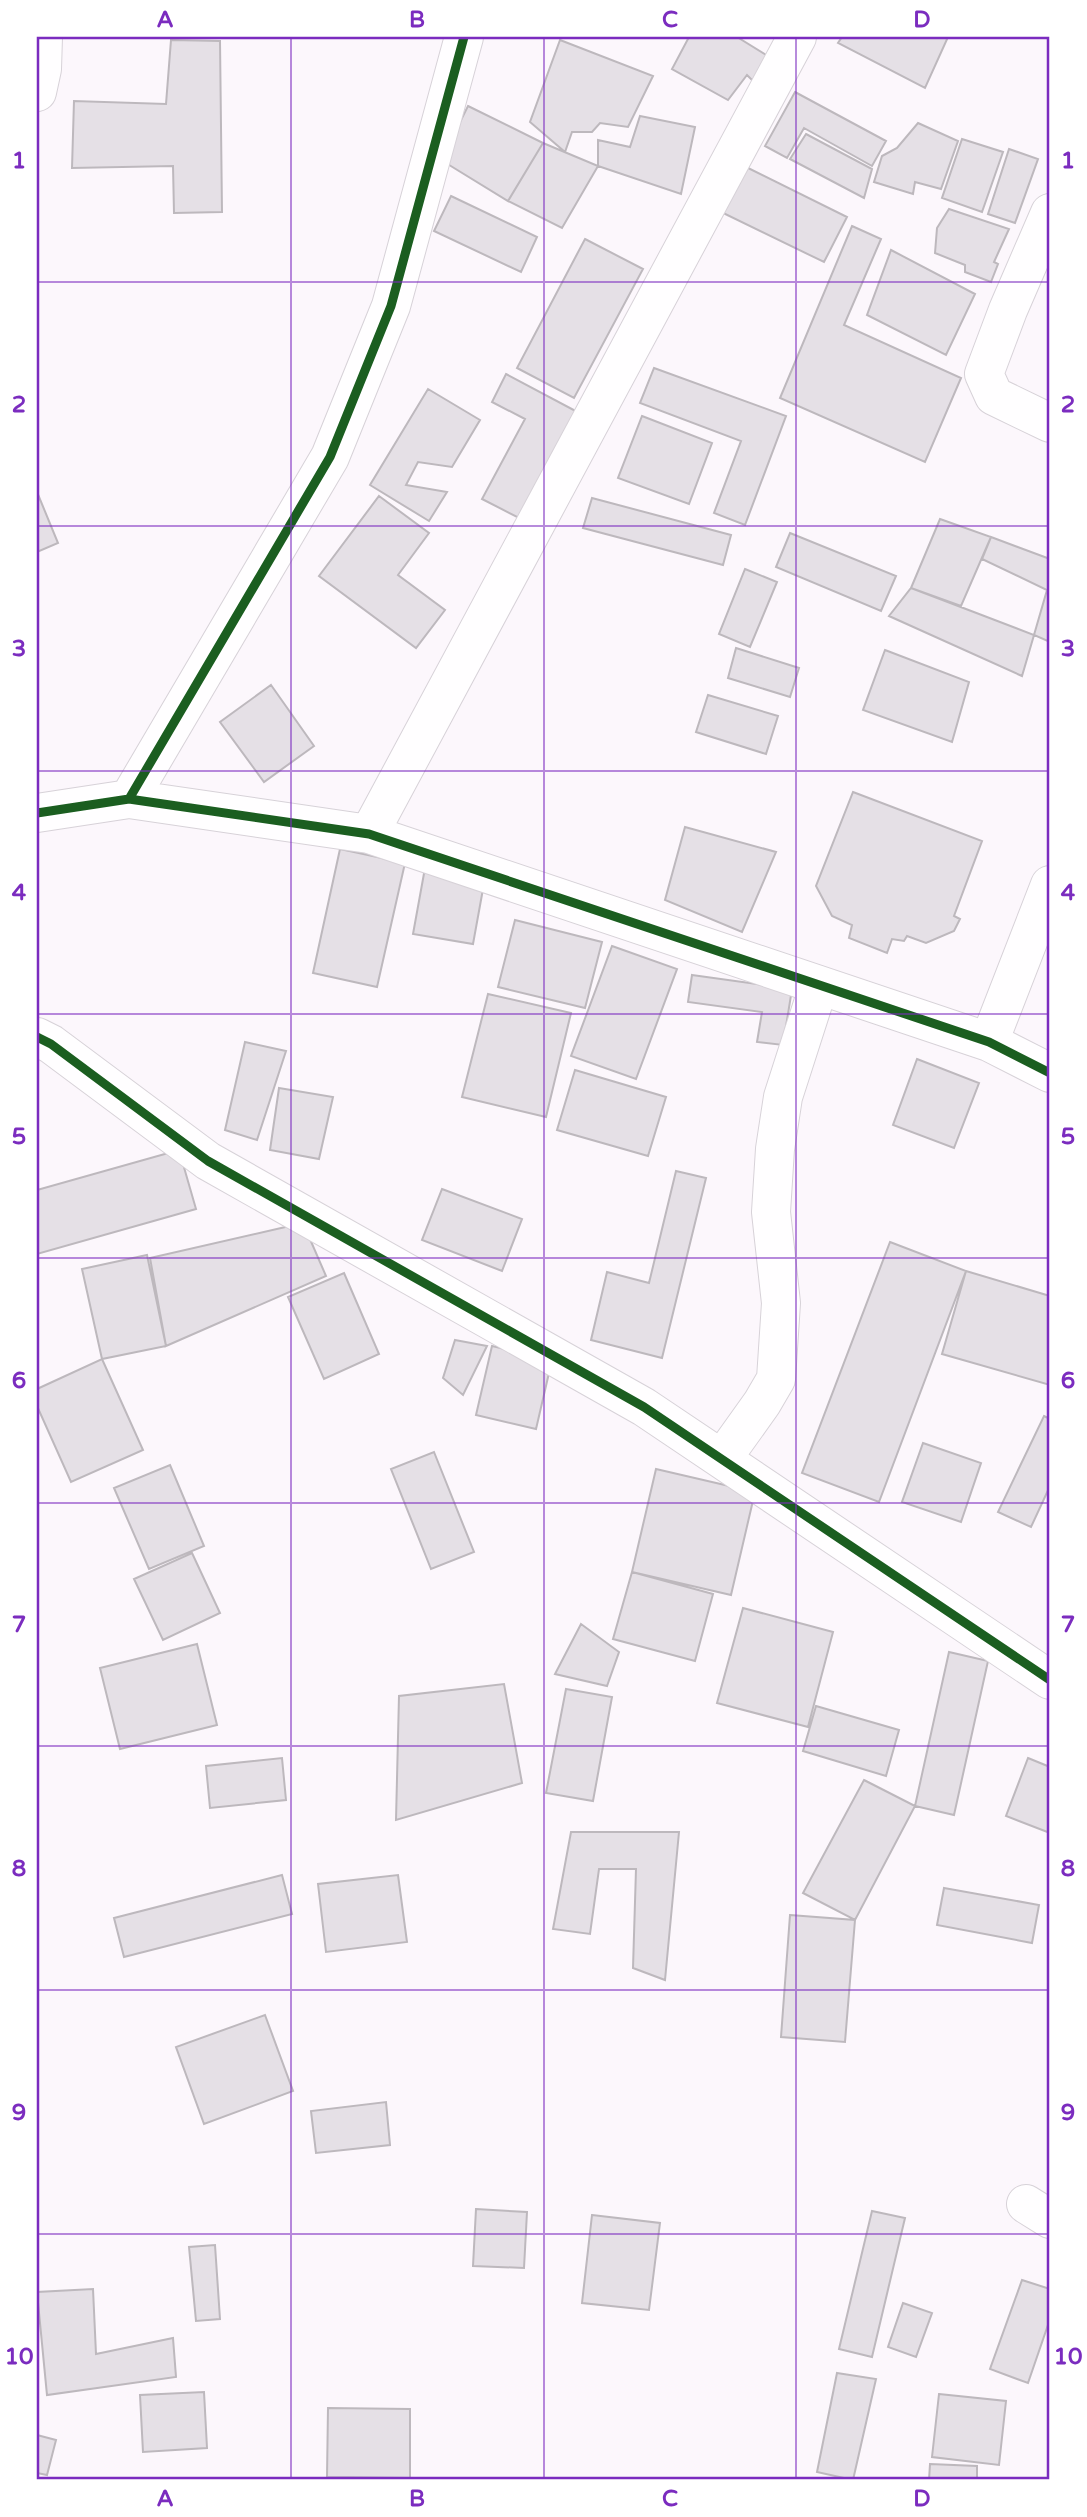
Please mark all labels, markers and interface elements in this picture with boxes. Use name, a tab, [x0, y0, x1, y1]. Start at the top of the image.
text: A	[156, 6, 174, 34]
text: B	[409, 6, 425, 34]
text: C	[662, 6, 678, 34]
text: D	[913, 6, 931, 34]
text: 1	[12, 147, 26, 175]
text: 1	[1061, 147, 1075, 175]
text: 2	[12, 391, 26, 419]
text: 2	[1061, 391, 1075, 419]
text: 3	[12, 635, 26, 663]
text: 3	[1061, 635, 1075, 663]
text: 4	[12, 879, 27, 907]
text: 4	[1061, 879, 1076, 907]
text: 5	[12, 1123, 26, 1151]
text: 5	[1061, 1123, 1075, 1151]
text: 6	[12, 1367, 26, 1395]
text: 6	[1061, 1367, 1075, 1395]
text: 7	[12, 1611, 26, 1639]
text: 7	[1061, 1611, 1075, 1639]
text: 8	[12, 1855, 26, 1883]
text: 8	[1061, 1855, 1075, 1883]
text: 9	[12, 2099, 26, 2127]
text: 9	[1061, 2099, 1075, 2127]
text: 10	[5, 2343, 33, 2371]
text: 10	[1054, 2343, 1082, 2371]
text: A	[156, 2485, 174, 2513]
text: B	[409, 2485, 425, 2513]
text: C	[662, 2485, 678, 2513]
text: D	[913, 2485, 931, 2513]

